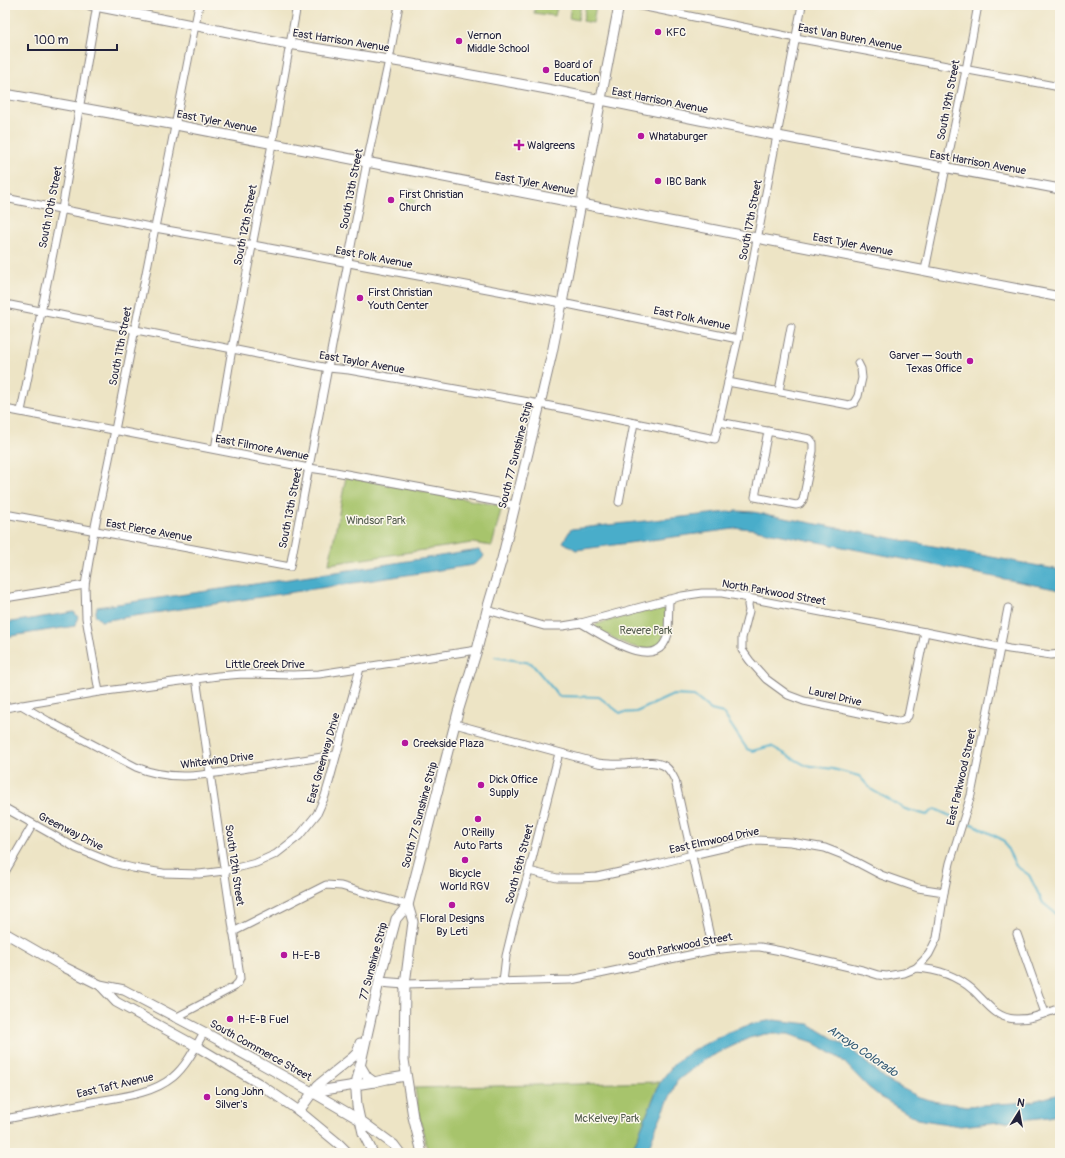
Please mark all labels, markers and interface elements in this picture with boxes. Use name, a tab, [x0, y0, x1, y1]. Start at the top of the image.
street label: East Van Buren Avenue	[797, 21, 904, 54]
scale bar	[28, 26, 117, 52]
street label: East Harrison Avenue	[292, 26, 391, 55]
place label: KFC	[666, 26, 686, 39]
marker: KFC	[653, 27, 663, 37]
place label: Vernon Middle School	[467, 29, 530, 55]
text: 100 m	[34, 33, 69, 48]
marker: Vernon Middle School	[454, 36, 464, 46]
place label: Board of Education	[554, 58, 599, 84]
street label: South 19th Street	[934, 58, 963, 141]
marker: Board of Education	[541, 65, 551, 75]
street label: East Harrison Avenue	[611, 85, 710, 116]
street label: East Tyler Avenue	[176, 107, 259, 136]
place label: Whataburger	[649, 130, 708, 143]
marker: Whataburger	[636, 131, 646, 141]
place label: Walgreens	[527, 139, 575, 152]
marker: Walgreens	[514, 140, 524, 150]
street label: South 13th Street	[337, 147, 366, 231]
street label: East Harrison Avenue	[929, 148, 1028, 177]
street label: South 10th Street	[36, 164, 65, 249]
street label: East Tyler Avenue	[494, 169, 577, 198]
place label: IBC Bank	[666, 175, 707, 188]
marker: IBC Bank	[653, 176, 663, 186]
street label: South 17th Street	[736, 178, 765, 261]
street label: South 12th Street	[231, 183, 260, 267]
place label: First Christian Church	[399, 188, 463, 214]
marker: First Christian Church	[386, 195, 396, 205]
street label: East Tyler Avenue	[812, 230, 895, 259]
street label: East Polk Avenue	[334, 244, 414, 271]
place label: First Christian Youth Center	[367, 286, 432, 312]
marker: First Christian Youth Center	[355, 293, 365, 303]
street label: East Polk Avenue	[652, 304, 732, 333]
street label: South 11th Street	[106, 305, 135, 387]
street label: East Taylor Avenue	[318, 349, 406, 377]
place label: Garver — South Texas Office	[889, 349, 963, 375]
marker: Garver — South Texas Office	[965, 356, 975, 366]
street label: South 77 Sunshine Strip	[496, 400, 535, 510]
street label: East Filmore Avenue	[214, 432, 310, 463]
street label: South 13th Street	[276, 466, 305, 550]
park label: Windsor Park	[346, 514, 406, 527]
street label: East Pierce Avenue	[105, 517, 194, 545]
street label: North Parkwood Street	[721, 577, 827, 608]
park label: Revere Park	[620, 624, 673, 637]
street label: Little Creek Drive	[225, 658, 305, 671]
street label: Laurel Drive	[807, 684, 863, 709]
street label: East Greenway Drive	[304, 711, 343, 805]
street label: East Parkwood Street	[944, 727, 979, 827]
place label: Creekside Plaza	[413, 737, 484, 750]
marker: Creekside Plaza	[400, 738, 410, 748]
street label: Whitewing Drive	[180, 750, 255, 771]
street label: South 77 Sunshine Strip	[399, 760, 440, 870]
place label: Dick Office Supply	[489, 773, 538, 799]
marker: Dick Office Supply	[476, 780, 486, 790]
street label: Greenway Drive	[36, 810, 106, 854]
marker: O'Reilly Auto Parts	[473, 814, 483, 824]
street label: South 16th Street	[503, 822, 537, 906]
street label: South 12th Street	[222, 824, 247, 907]
street label: East Elmwood Drive	[668, 825, 761, 856]
place label: O'Reilly Auto Parts	[454, 826, 503, 852]
marker: Bicycle World RGV	[460, 855, 470, 865]
place label: Bicycle World RGV	[440, 867, 490, 893]
marker: Floral Designs By Leti	[447, 900, 457, 910]
place label: Floral Designs By Leti	[420, 912, 484, 938]
street label: 77 Sunshine Strip	[357, 921, 390, 1001]
street label: South Parkwood Street	[627, 930, 734, 963]
place label: H-E-B	[292, 949, 320, 962]
marker: H-E-B	[279, 950, 289, 960]
place label: H-E-B Fuel	[238, 1013, 289, 1026]
marker: H-E-B Fuel	[225, 1014, 235, 1024]
street label: South Commerce Street	[208, 1017, 314, 1084]
water label: Arroyo Colorado	[825, 1022, 902, 1081]
street label: East Taft Avenue	[76, 1070, 155, 1101]
place label: Long John Silver's	[215, 1085, 264, 1111]
marker: Long John Silver's	[202, 1092, 212, 1102]
north arrow	[999, 1092, 1039, 1132]
text: N	[1016, 1096, 1026, 1110]
park label: McKelvey Park	[575, 1112, 640, 1125]

